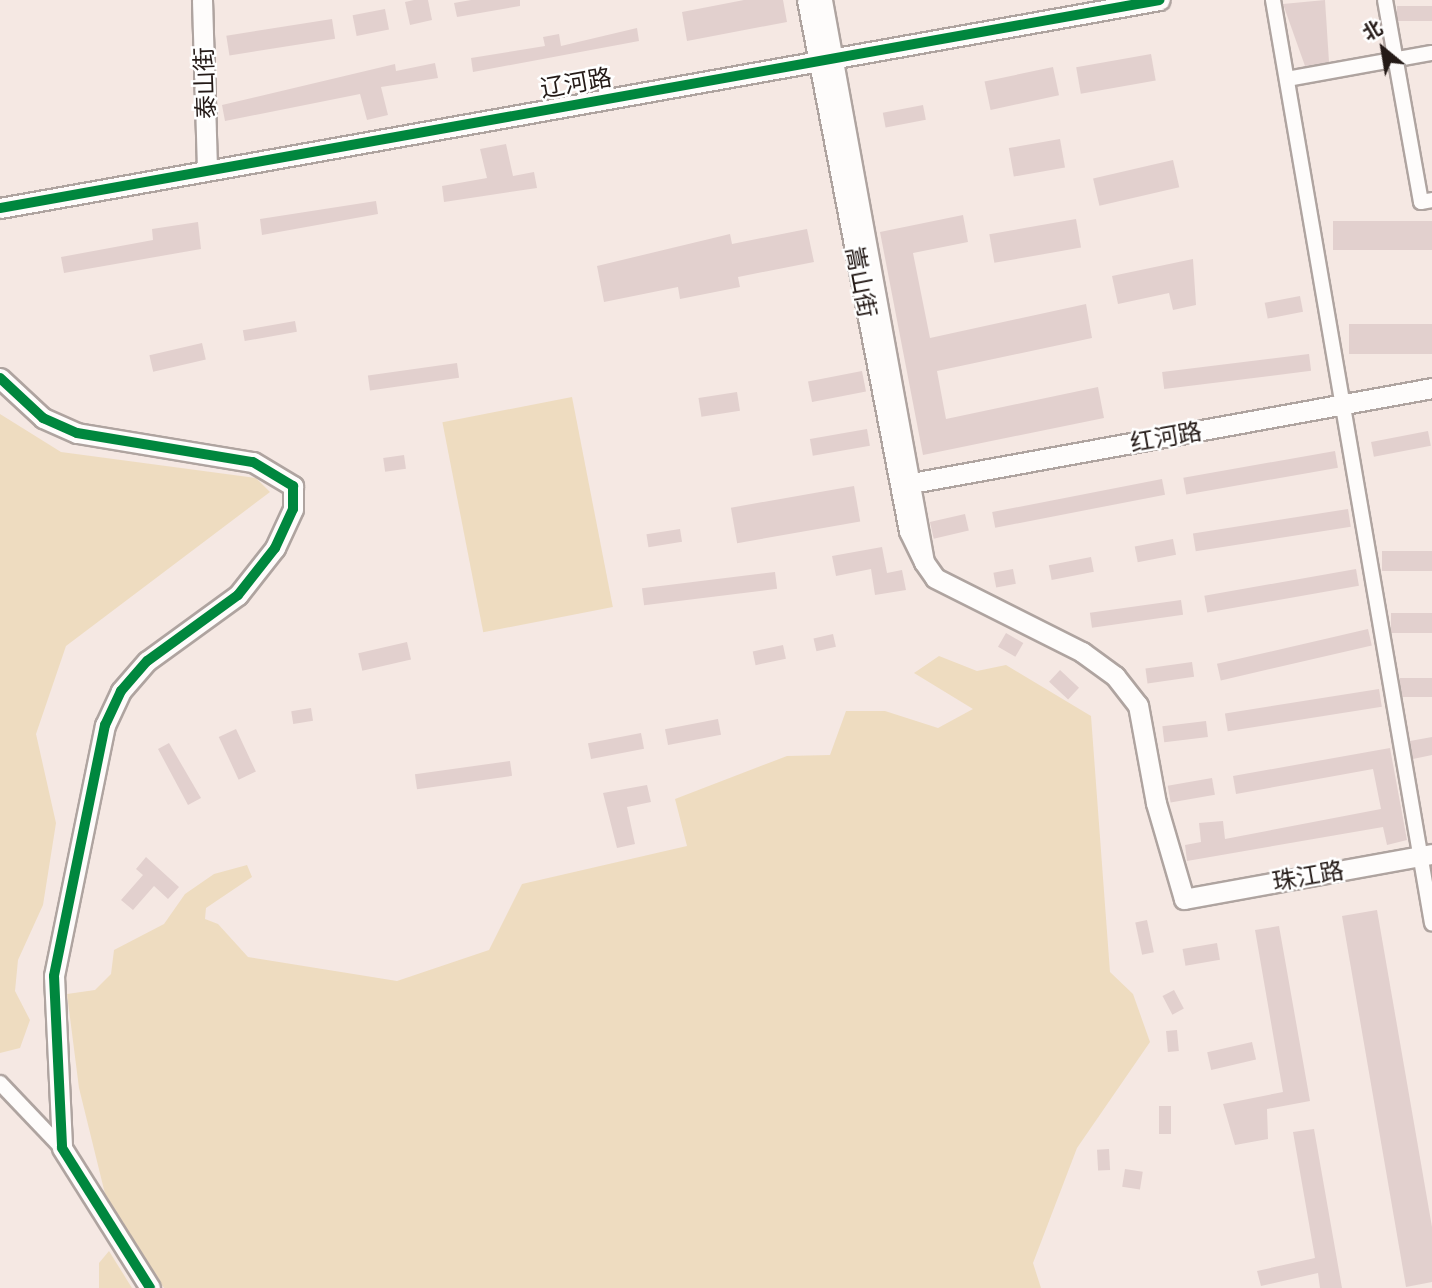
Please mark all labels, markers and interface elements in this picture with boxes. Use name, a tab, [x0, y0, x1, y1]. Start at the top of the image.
north arrow	[1348, 14, 1418, 84]
text: 北	[1357, 14, 1387, 47]
street label: 泰山街	[189, 47, 221, 119]
street label: 辽河路	[538, 63, 614, 103]
street label: 嵩山街	[840, 244, 882, 320]
street label: 红河路	[1128, 417, 1204, 457]
street label: 珠江路	[1270, 856, 1346, 896]

